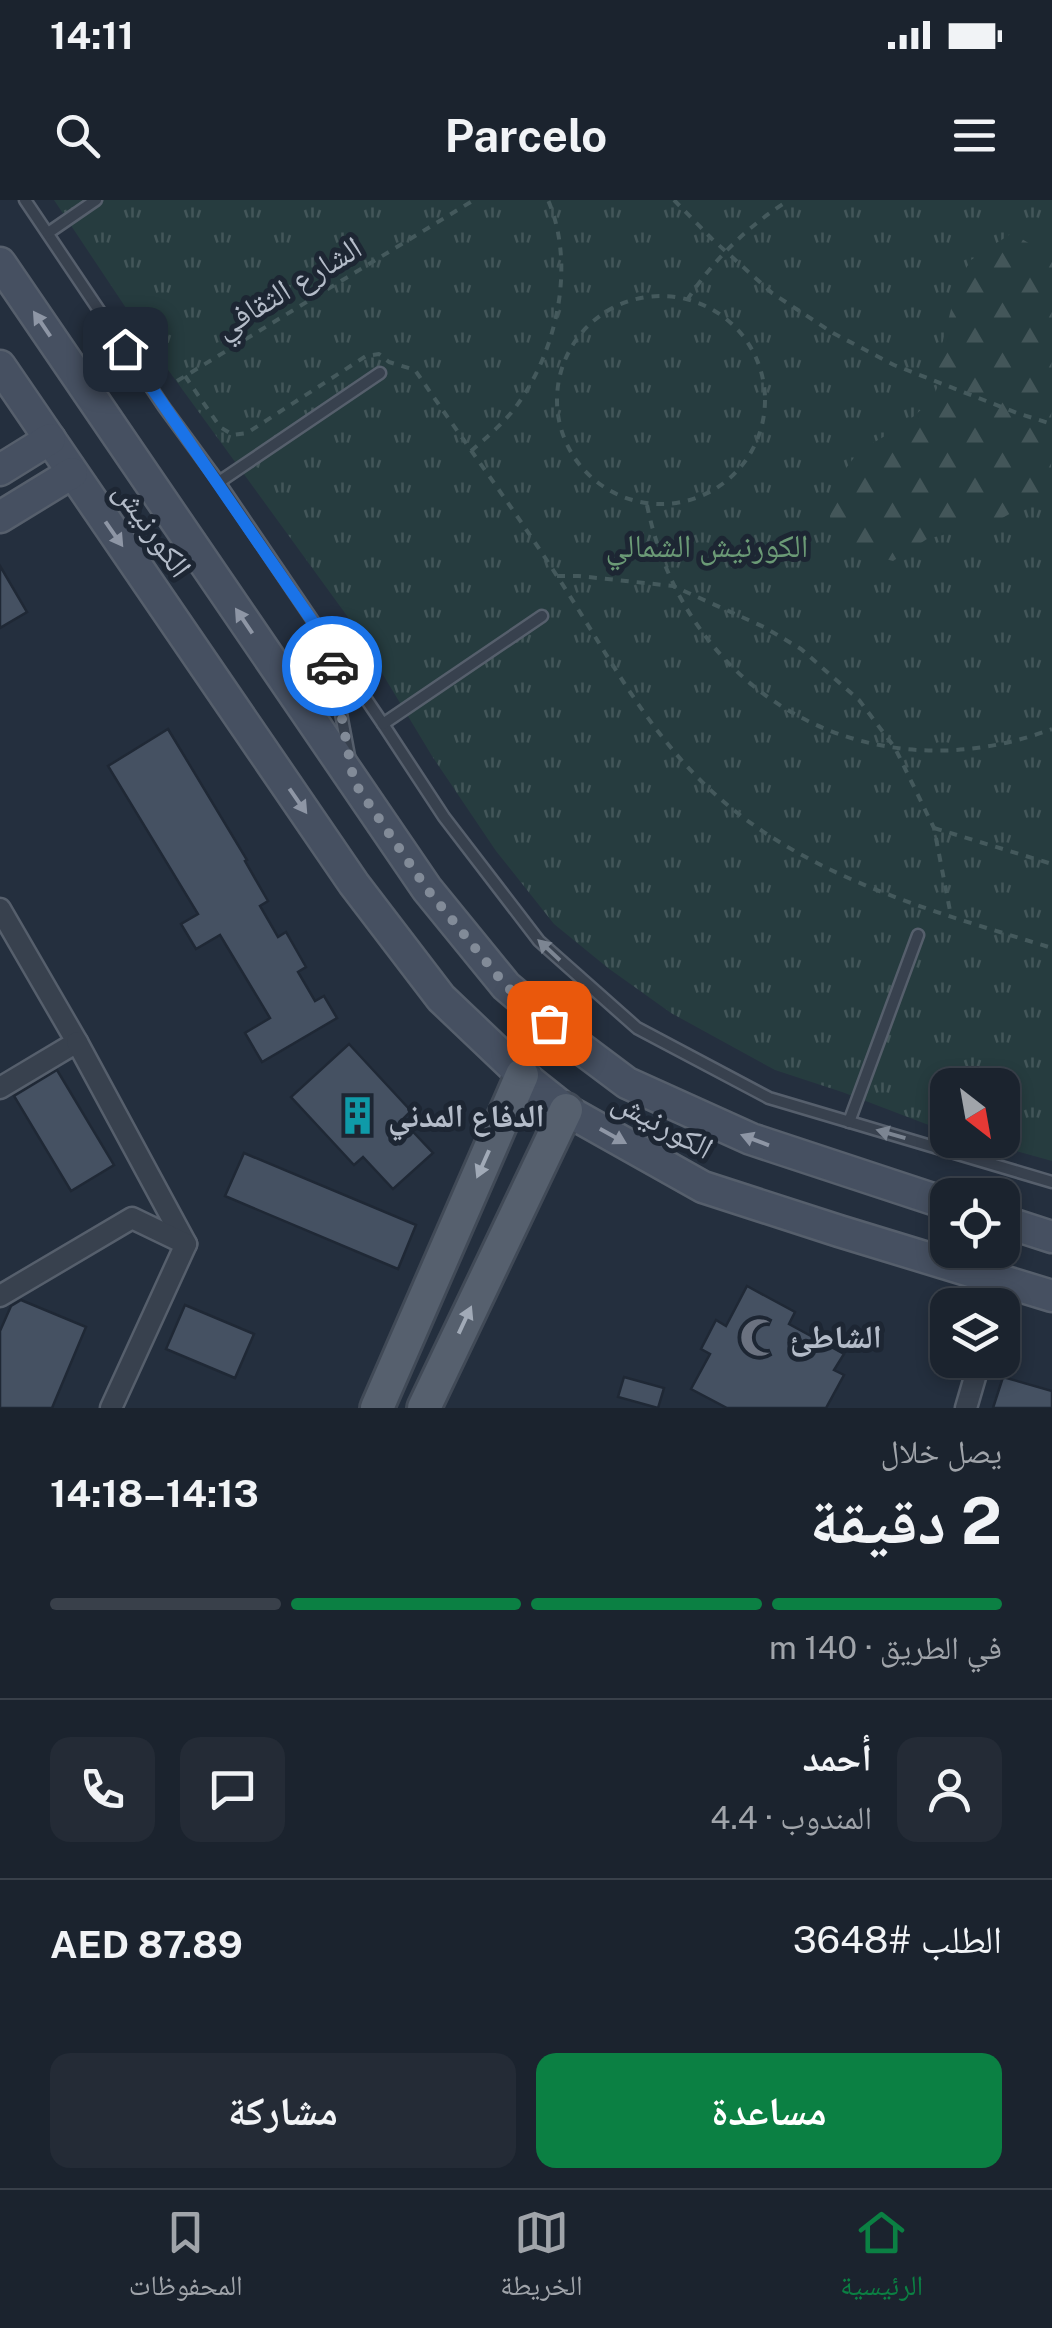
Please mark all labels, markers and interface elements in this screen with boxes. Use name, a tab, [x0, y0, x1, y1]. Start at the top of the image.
text: 14:11	[50, 13, 134, 58]
icon: search	[50, 108, 105, 163]
icon: menu	[947, 108, 1002, 163]
text: Parcelo	[445, 109, 607, 162]
street label: الشارع الثقافي	[207, 228, 372, 351]
pin	[83, 307, 168, 392]
one-way arrow	[33, 310, 51, 337]
icon: home	[98, 322, 153, 377]
street label: الكورنيش	[105, 473, 200, 585]
one-way arrow	[104, 520, 123, 547]
park label: الكورنيش الشمالي	[606, 527, 808, 571]
one-way arrow	[235, 608, 254, 635]
courier	[282, 616, 382, 716]
icon: car	[305, 639, 360, 694]
one-way arrow	[288, 788, 307, 815]
one-way arrow	[537, 939, 561, 962]
pin	[507, 981, 592, 1066]
icon: bag	[522, 996, 577, 1051]
north arrow	[930, 1068, 1020, 1158]
map controls	[930, 1068, 1020, 1378]
street label: الكورنيش	[606, 1081, 720, 1168]
building icon: الدفاع المدني	[337, 1095, 379, 1137]
place label: الدفاع المدني	[388, 1097, 545, 1141]
one-way arrow	[876, 1126, 906, 1141]
one-way arrow	[599, 1127, 627, 1145]
one-way arrow	[740, 1132, 770, 1147]
one-way arrow	[475, 1149, 491, 1179]
button: locate	[930, 1178, 1020, 1268]
button: layers	[930, 1288, 1020, 1378]
one-way arrow	[457, 1305, 474, 1334]
mosque icon: الشاطئ	[739, 1316, 781, 1358]
place label: الشاطئ	[790, 1318, 882, 1357]
text: يصل خلال	[881, 1433, 1002, 1470]
text: 14:13–14:18	[50, 1471, 259, 1516]
text: 2 دقيقة	[810, 1482, 1002, 1559]
text: في الطريق · 140 m	[769, 1629, 1002, 1666]
text: أحمد	[802, 1735, 872, 1780]
button: phone	[50, 1737, 155, 1842]
button: chat	[180, 1737, 285, 1842]
button: person	[897, 1737, 1002, 1842]
text: المندوب · 4.4	[710, 1799, 872, 1836]
text: الطلب #3648	[793, 1917, 1002, 1962]
text: AED 87.89	[50, 1922, 243, 1967]
button: مشاركة	[50, 2053, 516, 2168]
button: مساعدة	[536, 2053, 1002, 2168]
tab: المحفوظات	[129, 2205, 243, 2313]
tab: الخريطة	[500, 2205, 583, 2313]
tab: الرئيسية	[840, 2205, 923, 2313]

